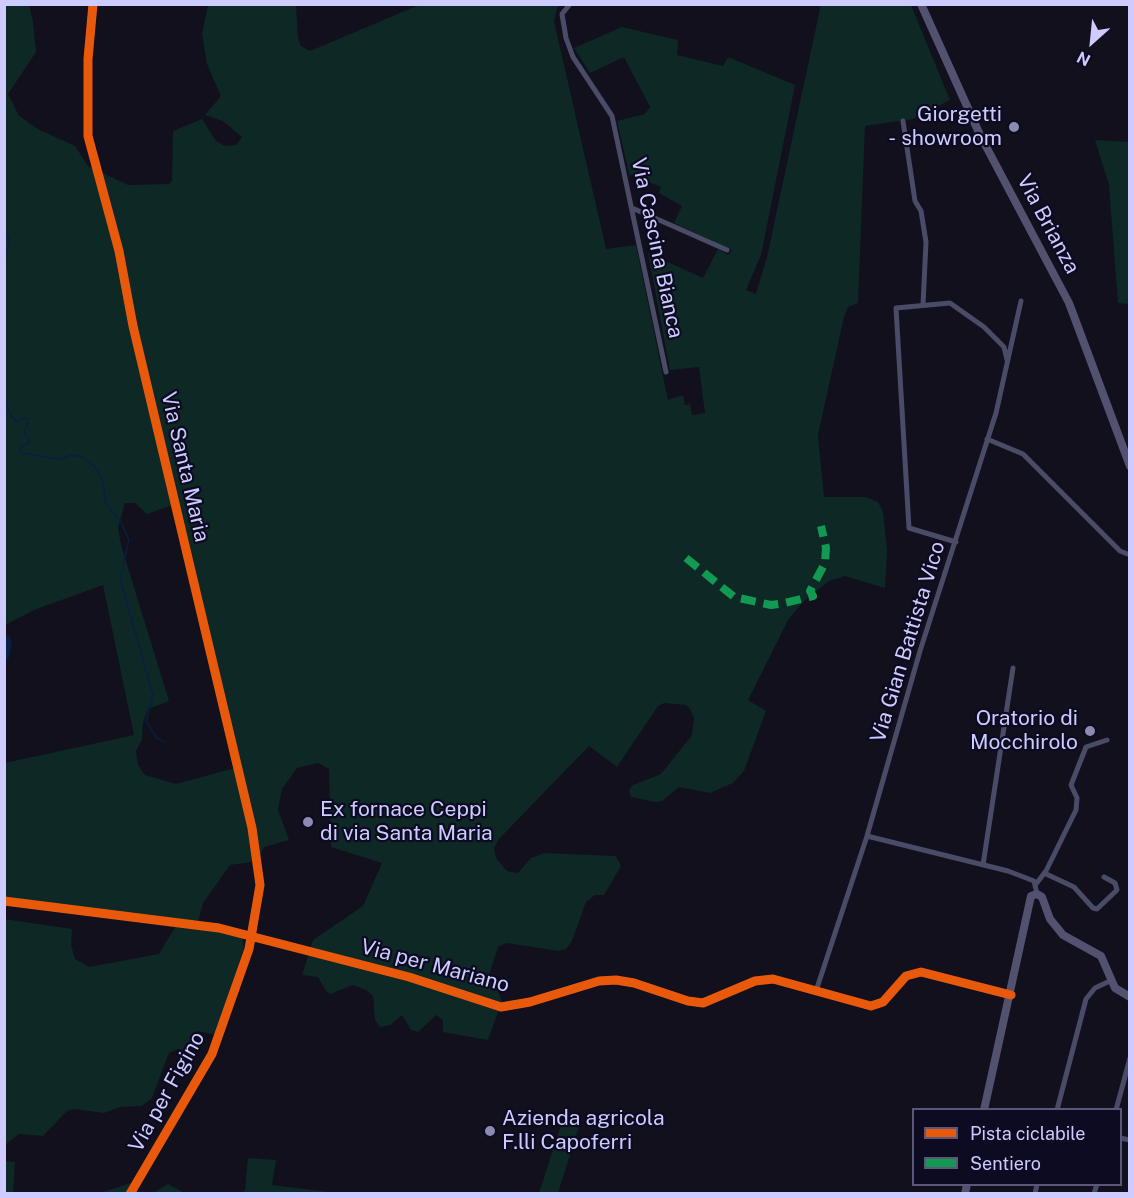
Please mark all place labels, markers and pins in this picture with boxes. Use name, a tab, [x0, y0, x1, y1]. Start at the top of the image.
place label: Giorgetti - showroom	[888, 102, 1002, 152]
marker: Giorgetti - showroom	[1007, 120, 1021, 134]
place label: Oratorio di Mocchirolo	[970, 706, 1078, 756]
marker: Oratorio di Mocchirolo	[1083, 724, 1097, 738]
place label: Ex fornace Ceppi di via Santa Maria	[320, 797, 493, 847]
marker: Ex fornace Ceppi di via Santa Maria	[301, 815, 315, 829]
place label: Azienda agricola F.lli Capoferri	[502, 1106, 665, 1156]
marker: Azienda agricola F.lli Capoferri	[483, 1124, 497, 1138]

